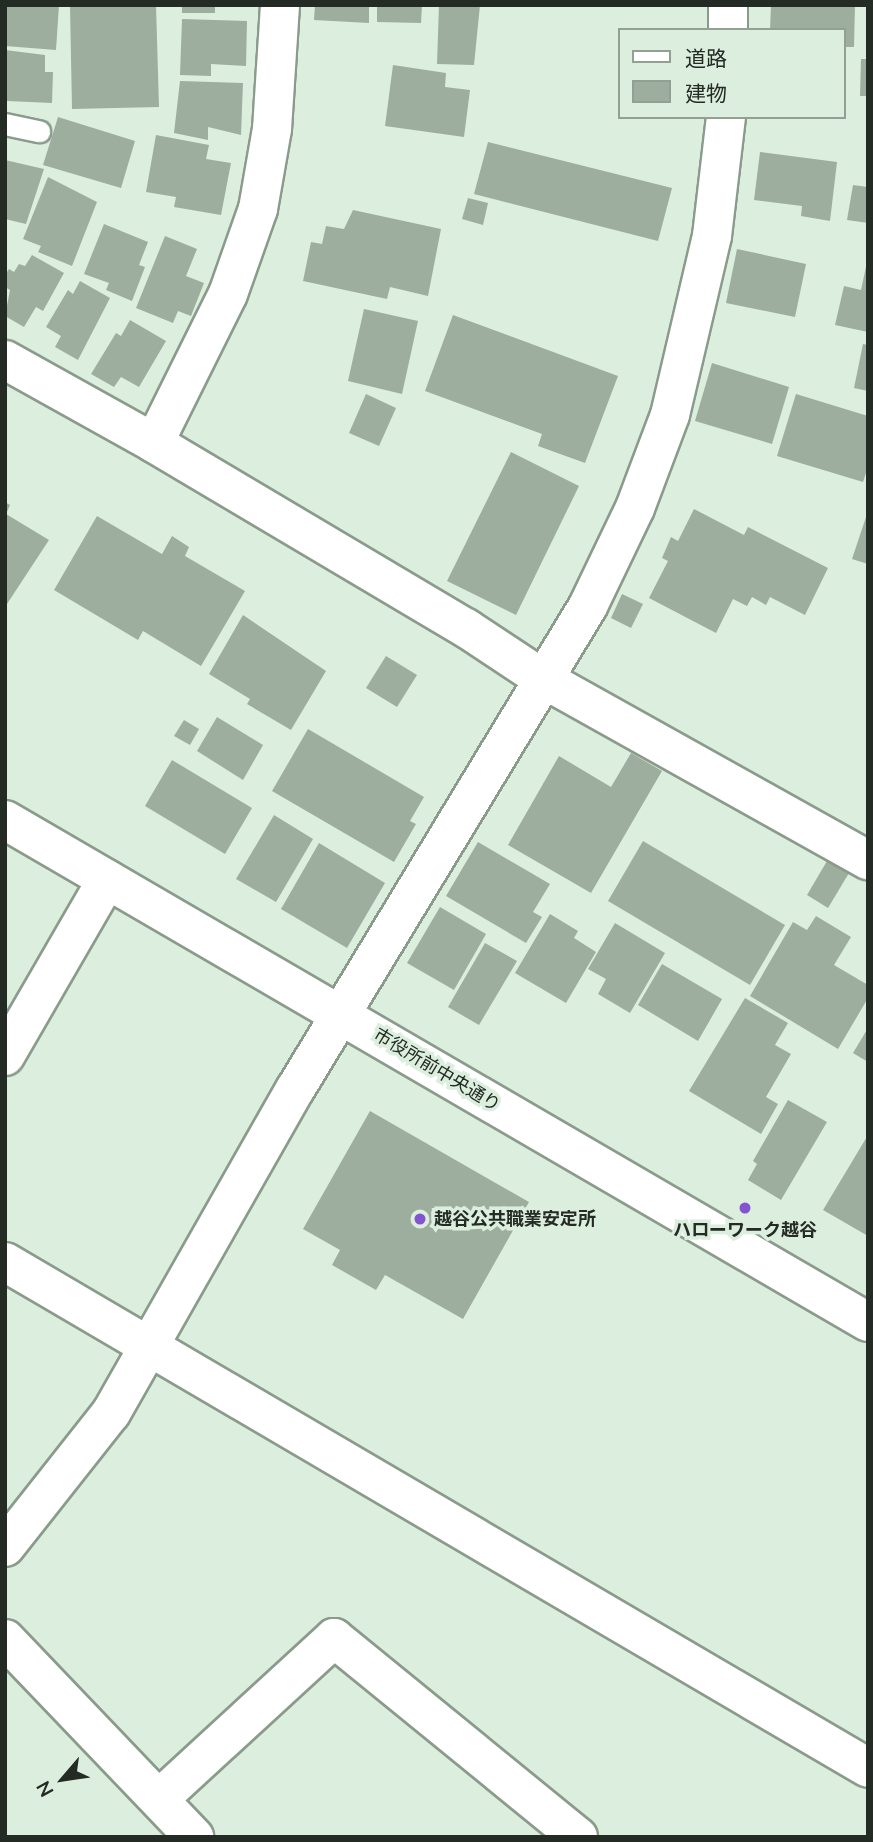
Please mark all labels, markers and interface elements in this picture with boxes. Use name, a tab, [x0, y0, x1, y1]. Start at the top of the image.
legend	[618, 28, 845, 119]
text: 道路	[685, 45, 727, 71]
text: 建物	[685, 80, 727, 106]
street label: 市役所前中央通り	[370, 1024, 504, 1116]
marker: ハローワーク越谷	[737, 1200, 753, 1216]
place label: 越谷公共職業安定所	[434, 1208, 596, 1230]
marker: 越谷公共職業安定所	[412, 1211, 428, 1227]
place label: ハローワーク越谷	[673, 1219, 817, 1241]
north arrow	[28, 1744, 98, 1814]
text: N	[31, 1777, 59, 1801]

